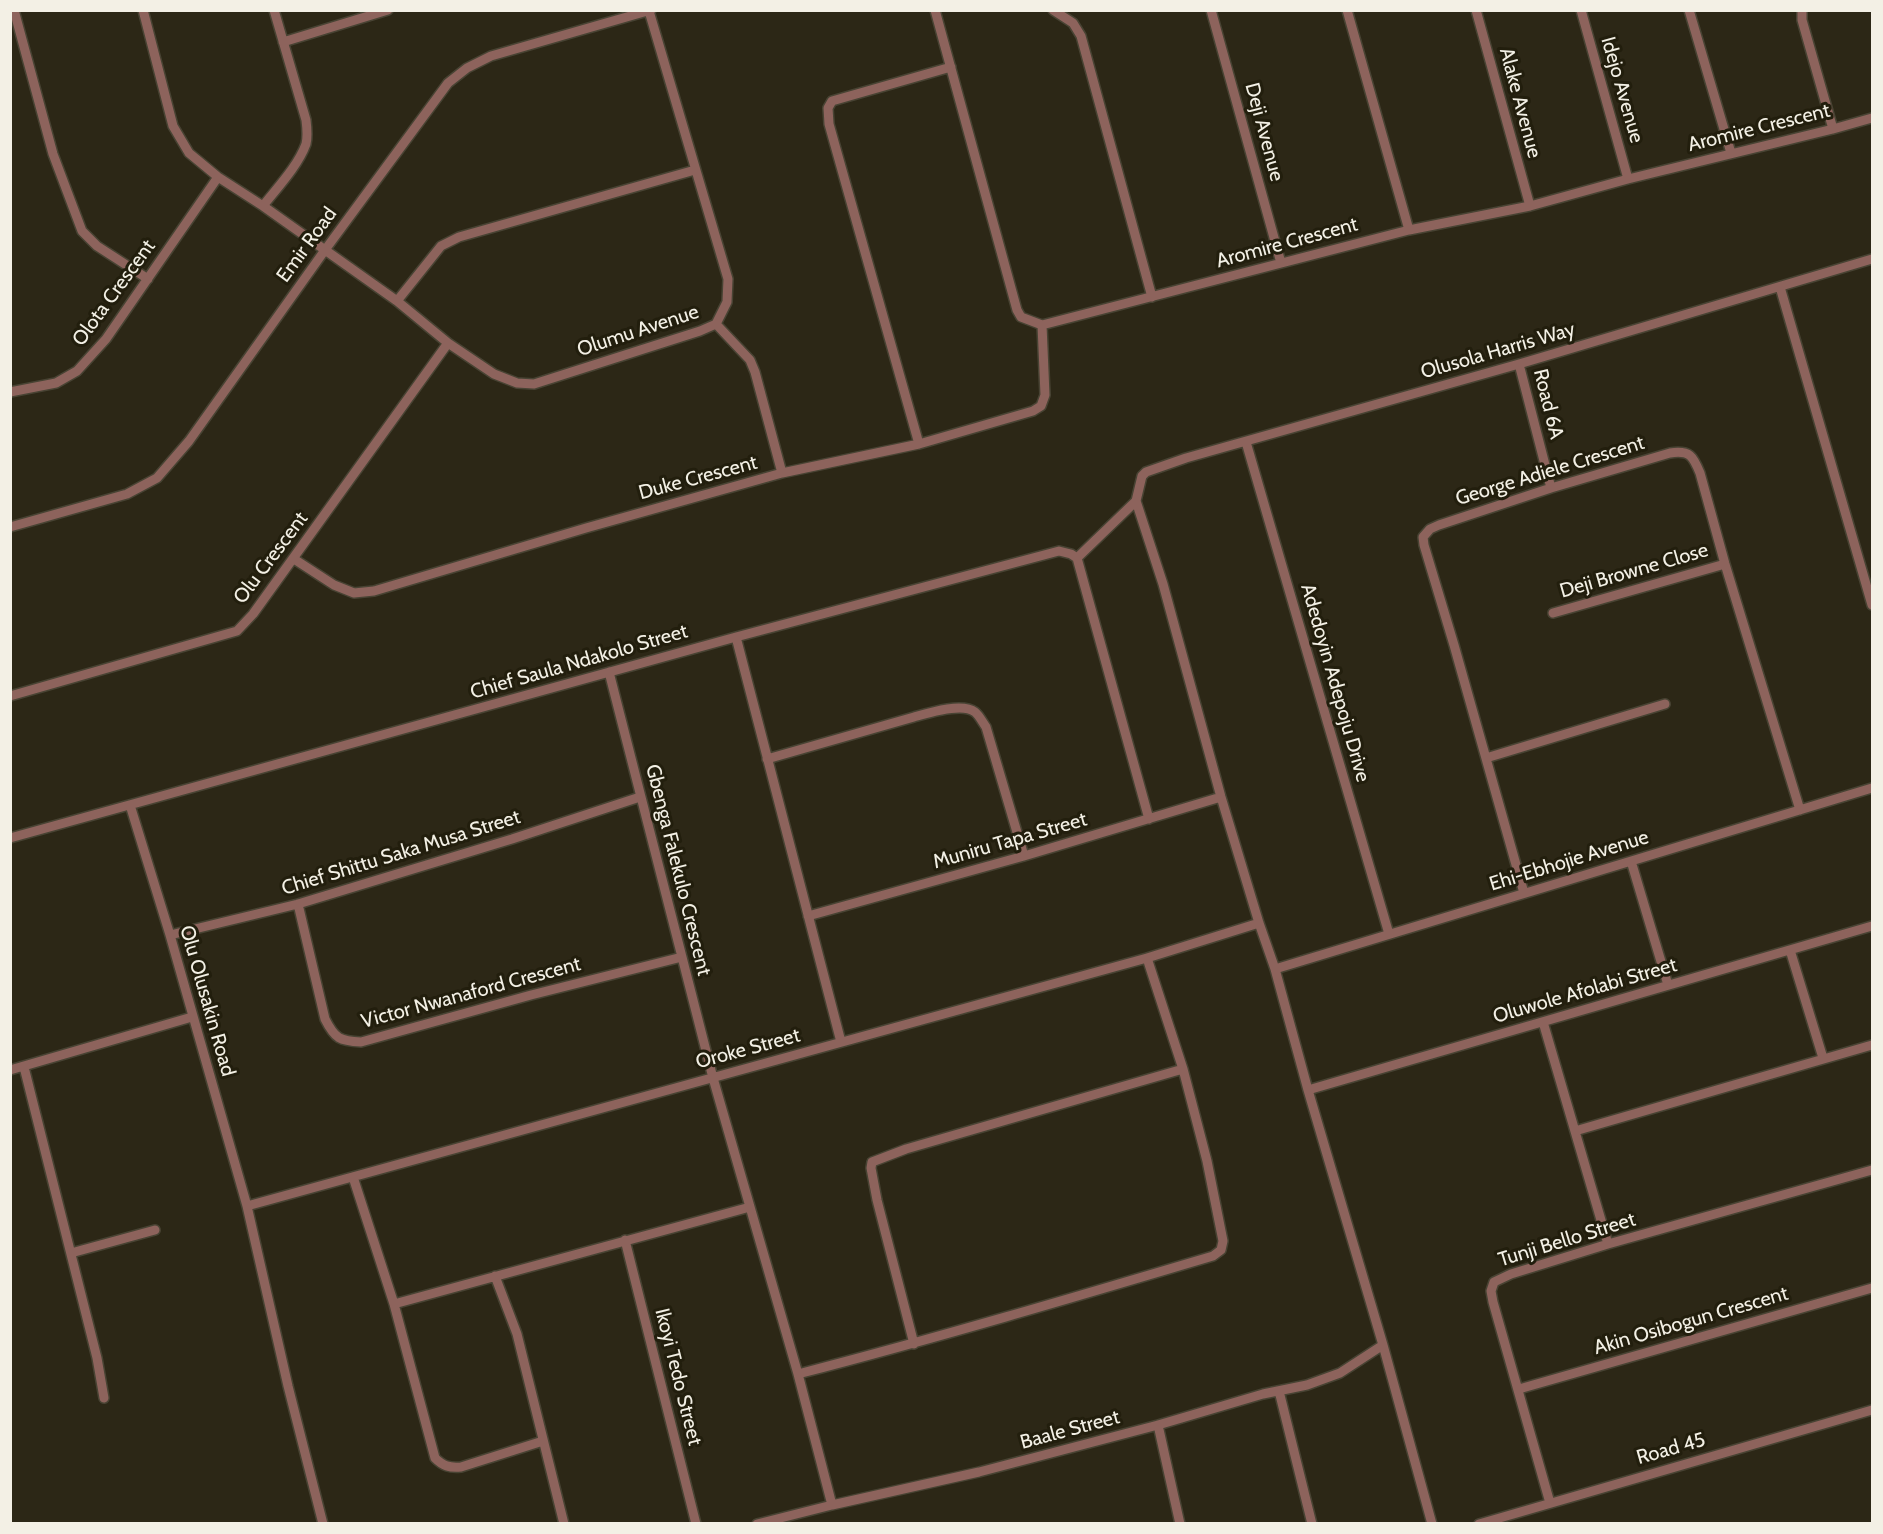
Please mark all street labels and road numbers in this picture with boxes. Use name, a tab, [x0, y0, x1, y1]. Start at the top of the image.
street label: Idejo Avenue	[1595, 34, 1649, 146]
street label: Alake Avenue	[1494, 45, 1546, 161]
street label: Deji Avenue	[1239, 80, 1289, 184]
street label: Aromire Crescent	[1685, 99, 1833, 157]
street label: Emir Road	[272, 203, 342, 287]
street label: Aromire Crescent	[1214, 213, 1360, 273]
street label: Olota Crescent	[67, 235, 161, 351]
street label: Olumu Avenue	[574, 300, 702, 362]
street label: Olusola Harris Way	[1418, 318, 1578, 384]
street label: Road 6A	[1528, 366, 1568, 442]
street label: George Adiele Crescent	[1453, 431, 1647, 511]
street label: Duke Crescent	[636, 451, 760, 505]
street label: Olu Crescent	[229, 507, 313, 609]
street label: Deji Browne Close	[1557, 538, 1711, 604]
street label: Adedoyin Adepoju Drive	[1295, 581, 1375, 785]
street label: Chief Saula Ndakolo Street	[468, 619, 690, 705]
street label: Gbenga Falekulo Crescent	[640, 762, 716, 978]
street label: Chief Shittu Saka Musa Street	[279, 805, 523, 901]
street label: Muniru Tapa Street	[930, 808, 1090, 874]
street label: Ehi-Ebhojie Avenue	[1486, 825, 1652, 897]
street label: Olu Olusakin Road	[174, 923, 240, 1079]
street label: Victor Nwanaford Crescent	[359, 952, 583, 1034]
street label: Oluwole Afolabi Street	[1490, 953, 1680, 1029]
street label: Oroke Street	[693, 1024, 803, 1074]
street label: Tunji Bello Street	[1496, 1208, 1638, 1272]
street label: Akin Osibogun Crescent	[1591, 1282, 1791, 1360]
street label: Ikoyi Tedo Street	[649, 1306, 707, 1448]
street label: Baale Street	[1018, 1405, 1122, 1455]
street label: Road 45	[1634, 1428, 1708, 1470]

